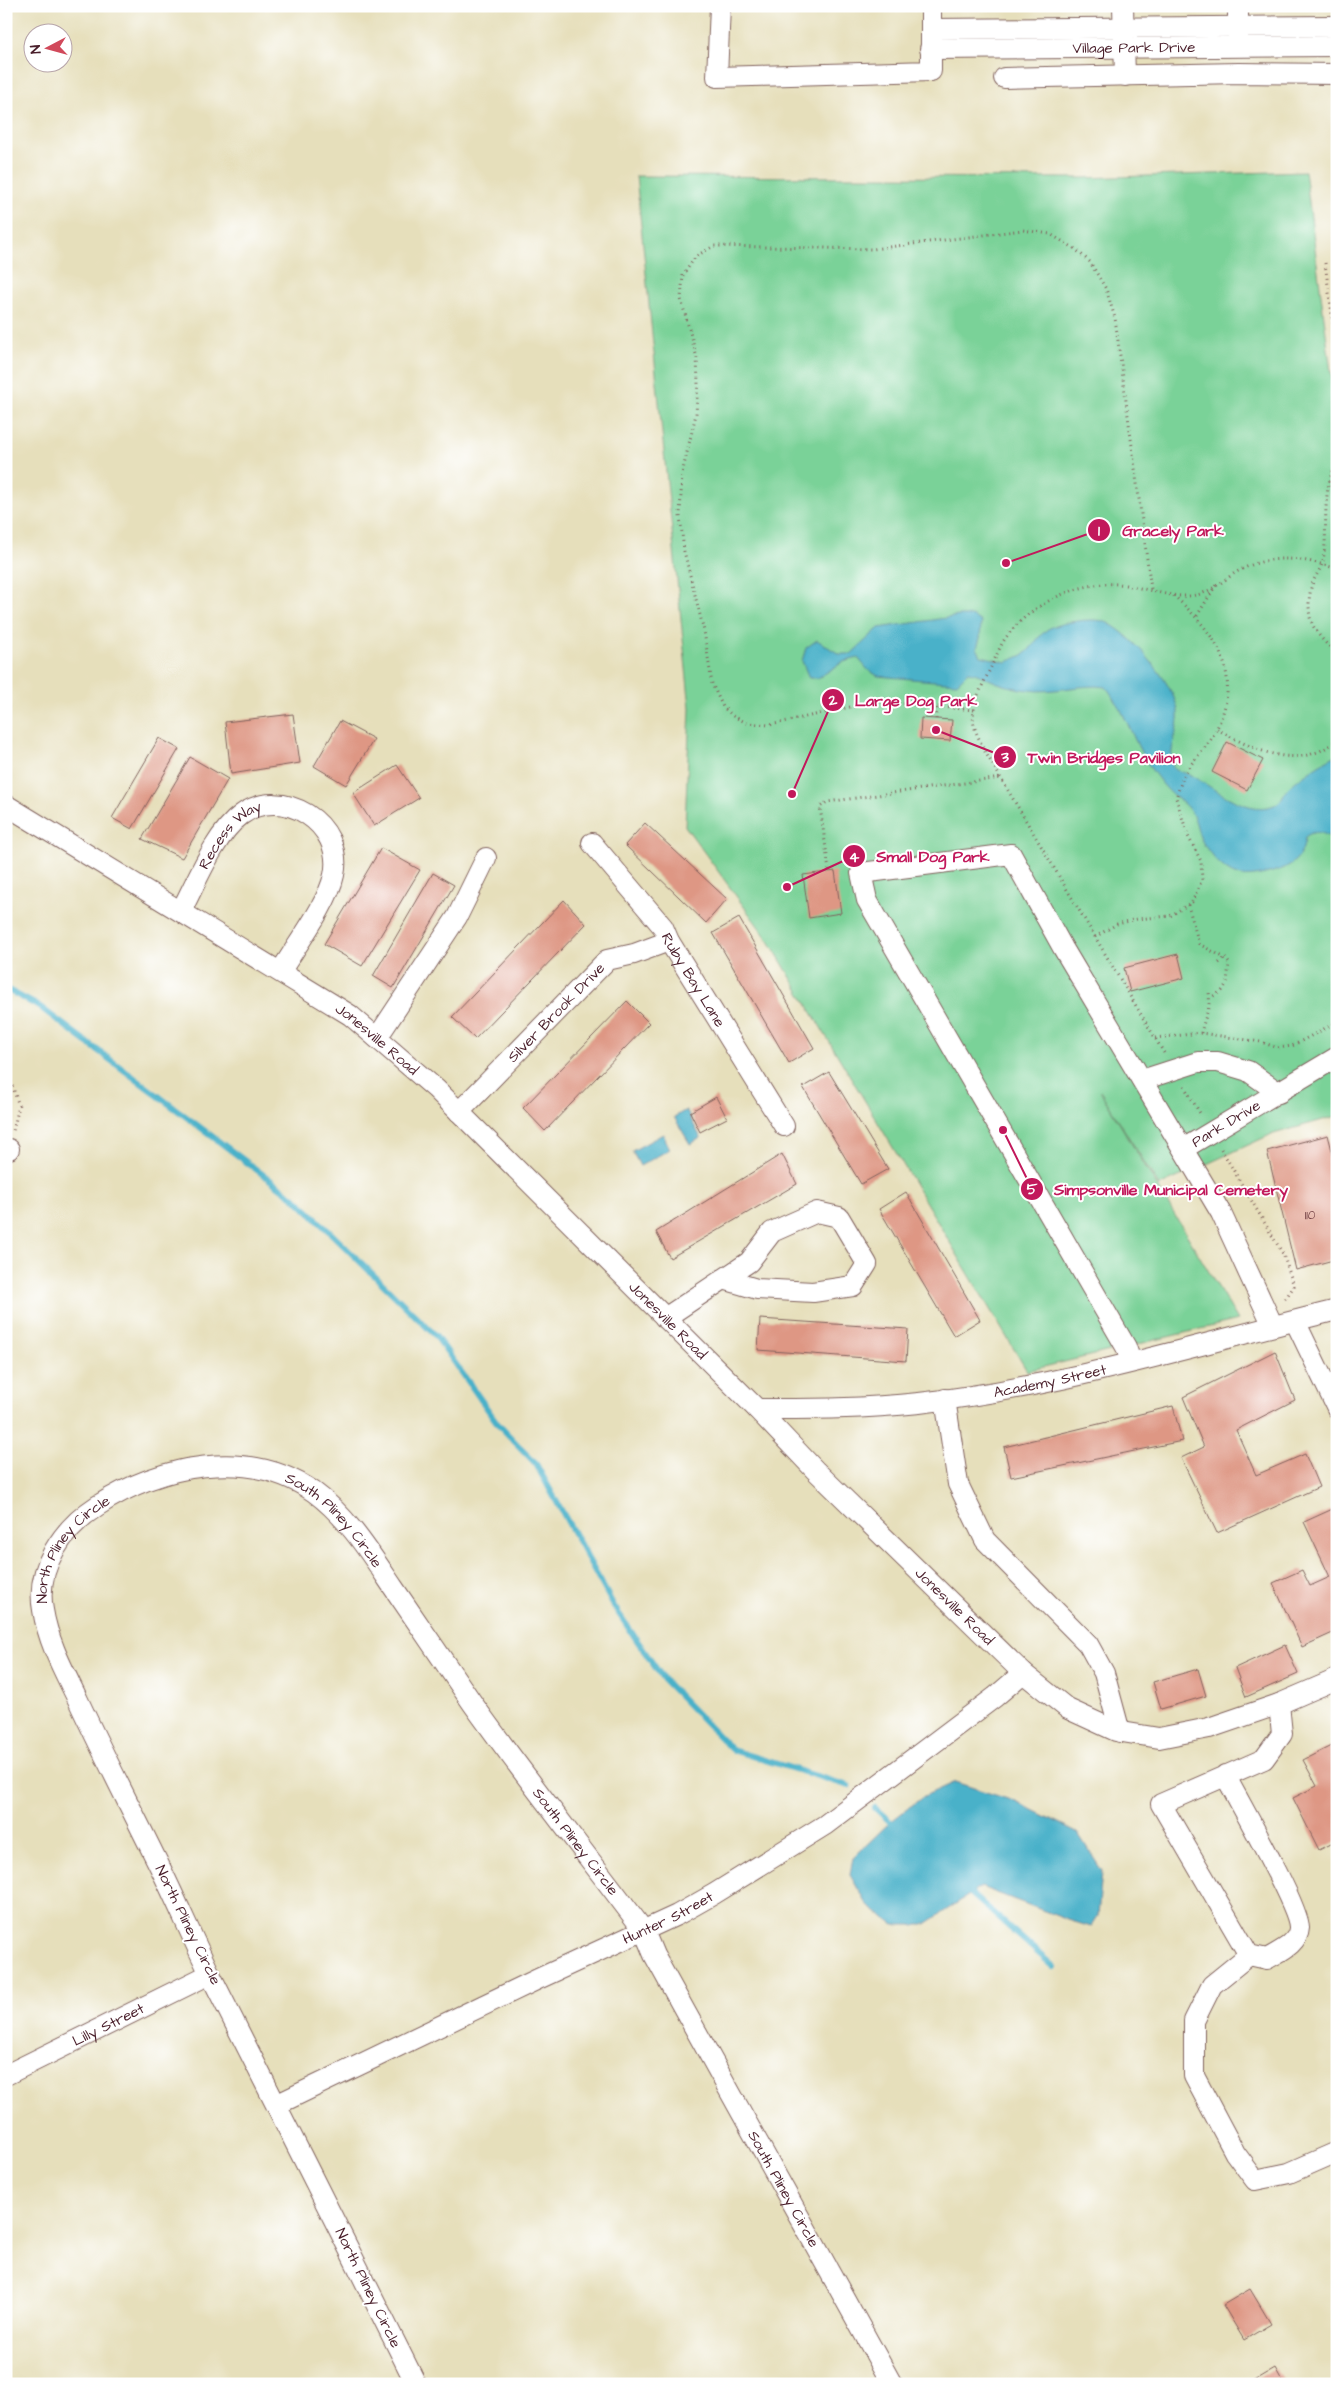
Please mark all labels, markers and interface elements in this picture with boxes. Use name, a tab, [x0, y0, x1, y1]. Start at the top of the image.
north arrow	[22, 22, 72, 72]
street label: Village Park Drive	[1072, 37, 1195, 59]
text: N	[26, 44, 46, 55]
callout: Gracely Park	[1087, 515, 1233, 546]
text: Gracely Park	[1122, 520, 1224, 543]
text: 1	[1098, 521, 1100, 542]
callout: Large Dog Park	[820, 685, 988, 716]
text: 2	[828, 690, 838, 711]
text: Large Dog Park	[855, 690, 977, 714]
callout: Twin Bridges Pavilion	[992, 741, 1190, 772]
text: 3	[1000, 747, 1009, 768]
text: Twin Bridges Pavilion	[1027, 747, 1180, 771]
street label: Recess Way	[193, 796, 264, 873]
callout: Small Dog Park	[841, 841, 1000, 872]
text: Small Dog Park	[875, 846, 990, 870]
text: 4	[849, 847, 860, 868]
street label: Ruby Bay Lane	[656, 930, 730, 1031]
street label: Silver Brook Drive	[502, 958, 609, 1067]
street label: Jonesville Road	[331, 998, 423, 1080]
street label: Park Drive	[1188, 1095, 1264, 1152]
callout: Simpsonville Municipal Cemetery	[1019, 1174, 1298, 1205]
text: 5	[1027, 1179, 1038, 1200]
text: Simpsonville Municipal Cemetery	[1053, 1179, 1288, 1202]
house number: 110	[1305, 1207, 1316, 1224]
street label: Jonesville Road	[624, 1276, 712, 1364]
street label: Academy Street	[992, 1359, 1108, 1403]
street label: South Pliney Circle	[282, 1467, 387, 1572]
street label: North Pliney Circle	[31, 1490, 114, 1604]
street label: Jonesville Road	[910, 1563, 999, 1650]
street label: South Pliney Circle	[528, 1783, 624, 1900]
street label: North Pliney Circle	[149, 1862, 226, 1989]
street label: Hunter Street	[619, 1886, 717, 1949]
street label: Lilly Street	[69, 1998, 148, 2051]
street label: South Pliney Circle	[743, 2127, 825, 2251]
street label: North Pliney Circle	[329, 2225, 406, 2352]

